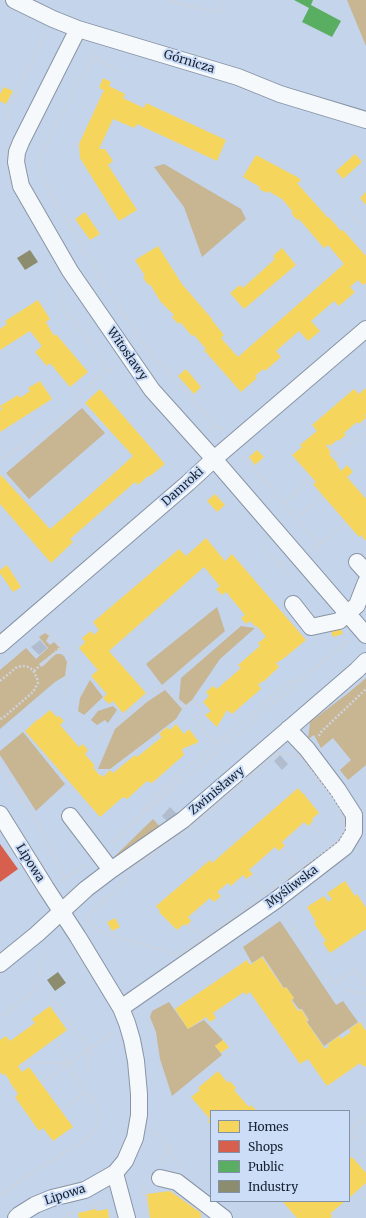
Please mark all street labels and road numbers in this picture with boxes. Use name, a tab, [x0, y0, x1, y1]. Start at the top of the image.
street label: Górnicza	[162, 47, 216, 77]
street label: Witosławy	[104, 325, 150, 383]
street label: Damroki	[159, 465, 207, 509]
street label: Zwinisławy	[187, 764, 247, 818]
street label: Lipowa	[13, 841, 47, 885]
street label: Myśliwska	[263, 863, 321, 911]
street label: Lipowa	[43, 1182, 87, 1208]

